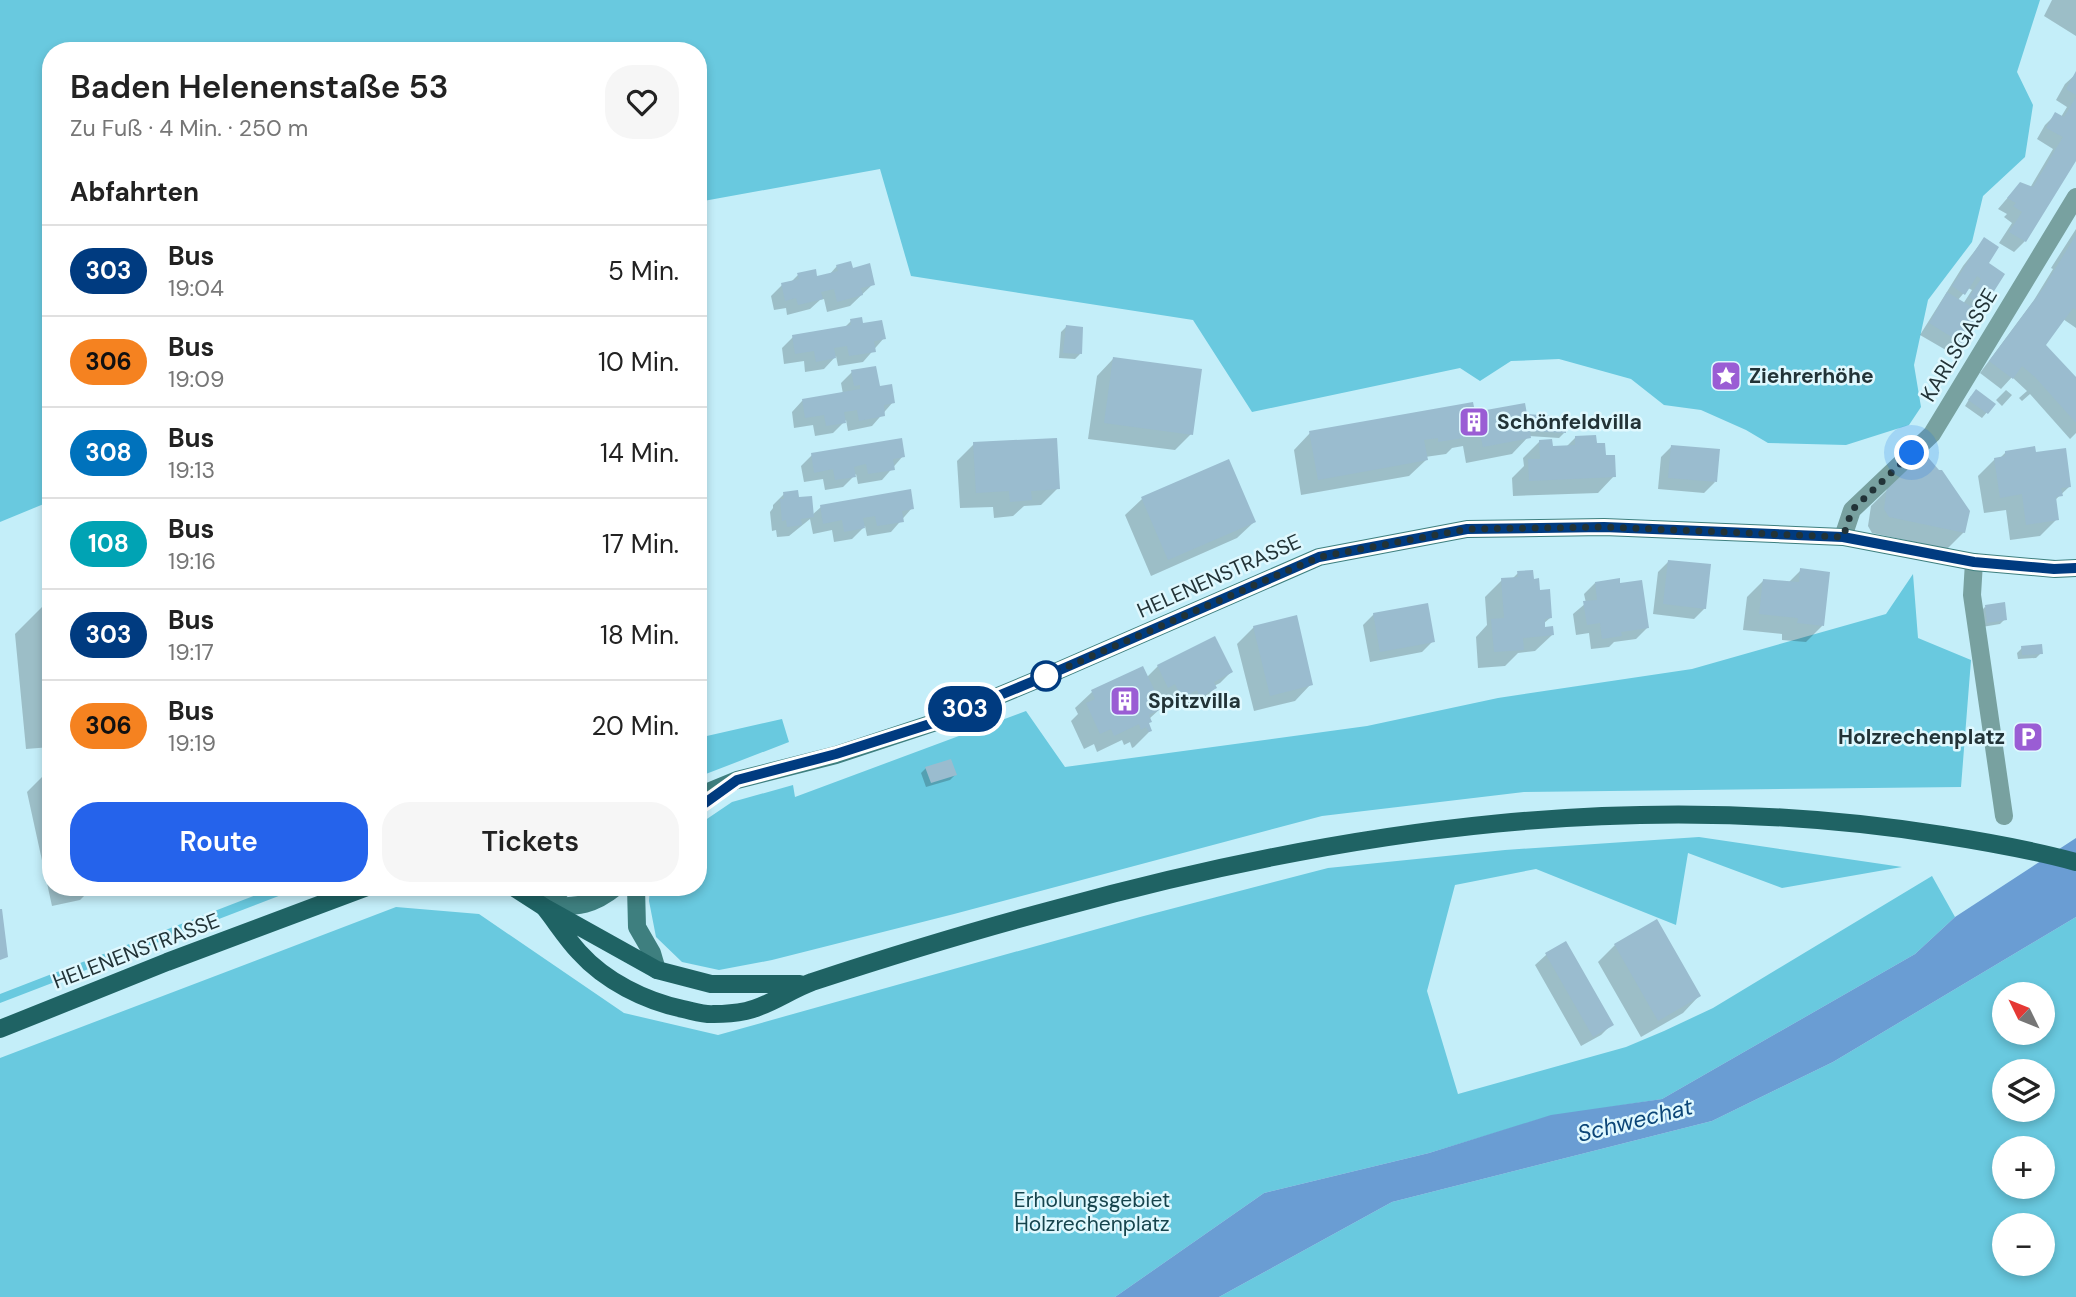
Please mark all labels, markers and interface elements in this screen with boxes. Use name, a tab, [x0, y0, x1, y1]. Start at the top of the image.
text: Baden Helenenstaße 53	[70, 65, 449, 108]
button: heart	[605, 65, 679, 139]
text: Zu Fuß · 4 Min. · 250 m	[70, 113, 308, 143]
text: Abfahrten	[70, 175, 199, 209]
text: Bus	[168, 239, 214, 273]
text: 5 Min.	[608, 254, 679, 288]
text: 303	[86, 255, 131, 286]
text: 19:04	[168, 273, 224, 303]
street label: KARLSGASSE	[1914, 283, 2004, 407]
text: Bus	[168, 330, 214, 364]
text: 10 Min.	[598, 345, 679, 379]
text: 306	[85, 346, 132, 377]
place icon: Ziehrerhöhe	[1709, 359, 1743, 393]
place label: Ziehrerhöhe	[1749, 362, 1874, 390]
text: 19:09	[168, 364, 224, 394]
building icon: Schönfeldvilla	[1457, 405, 1491, 439]
place label: Schönfeldvilla	[1497, 408, 1642, 436]
text: Bus	[168, 421, 214, 455]
your location	[1894, 435, 1929, 470]
text: 14 Min.	[600, 436, 679, 470]
text: 308	[85, 437, 132, 468]
text: 19:13	[168, 455, 215, 485]
text: Bus	[168, 512, 214, 546]
text: 17 Min.	[602, 527, 679, 561]
street label: HELENENSTRASSE	[1133, 527, 1305, 625]
text: 108	[88, 528, 129, 559]
text: 19:16	[168, 546, 216, 576]
text: Bus	[168, 603, 214, 637]
text: 18 Min.	[600, 618, 679, 652]
text: 303	[86, 619, 131, 650]
text: 19:17	[168, 637, 214, 667]
unlabelled marker	[1031, 661, 1061, 691]
building icon: Spitzvilla	[1108, 684, 1142, 718]
line badge: 303	[925, 686, 1005, 732]
place label: Spitzvilla	[1148, 687, 1241, 715]
text: 303	[942, 693, 988, 724]
text: Bus	[168, 694, 214, 728]
text: 20 Min.	[591, 709, 679, 743]
text: 306	[85, 710, 132, 741]
parking icon: Holzrechenplatz	[2011, 720, 2045, 754]
place label: Holzrechenplatz	[1838, 723, 2005, 751]
text: 19:19	[168, 728, 216, 758]
button: Route	[70, 802, 368, 882]
button: Tickets	[382, 802, 679, 882]
street label: HELENENSTRASSE	[49, 906, 223, 996]
north arrow	[1992, 982, 2054, 1045]
map controls	[1992, 982, 2055, 1276]
button: layers	[1992, 1059, 2055, 1122]
water label: Schwechat	[1574, 1091, 1696, 1149]
button: +	[1992, 1136, 2055, 1199]
park label: Erholungsgebiet Holzrechenplatz	[1014, 1186, 1170, 1238]
button: −	[1992, 1213, 2055, 1276]

